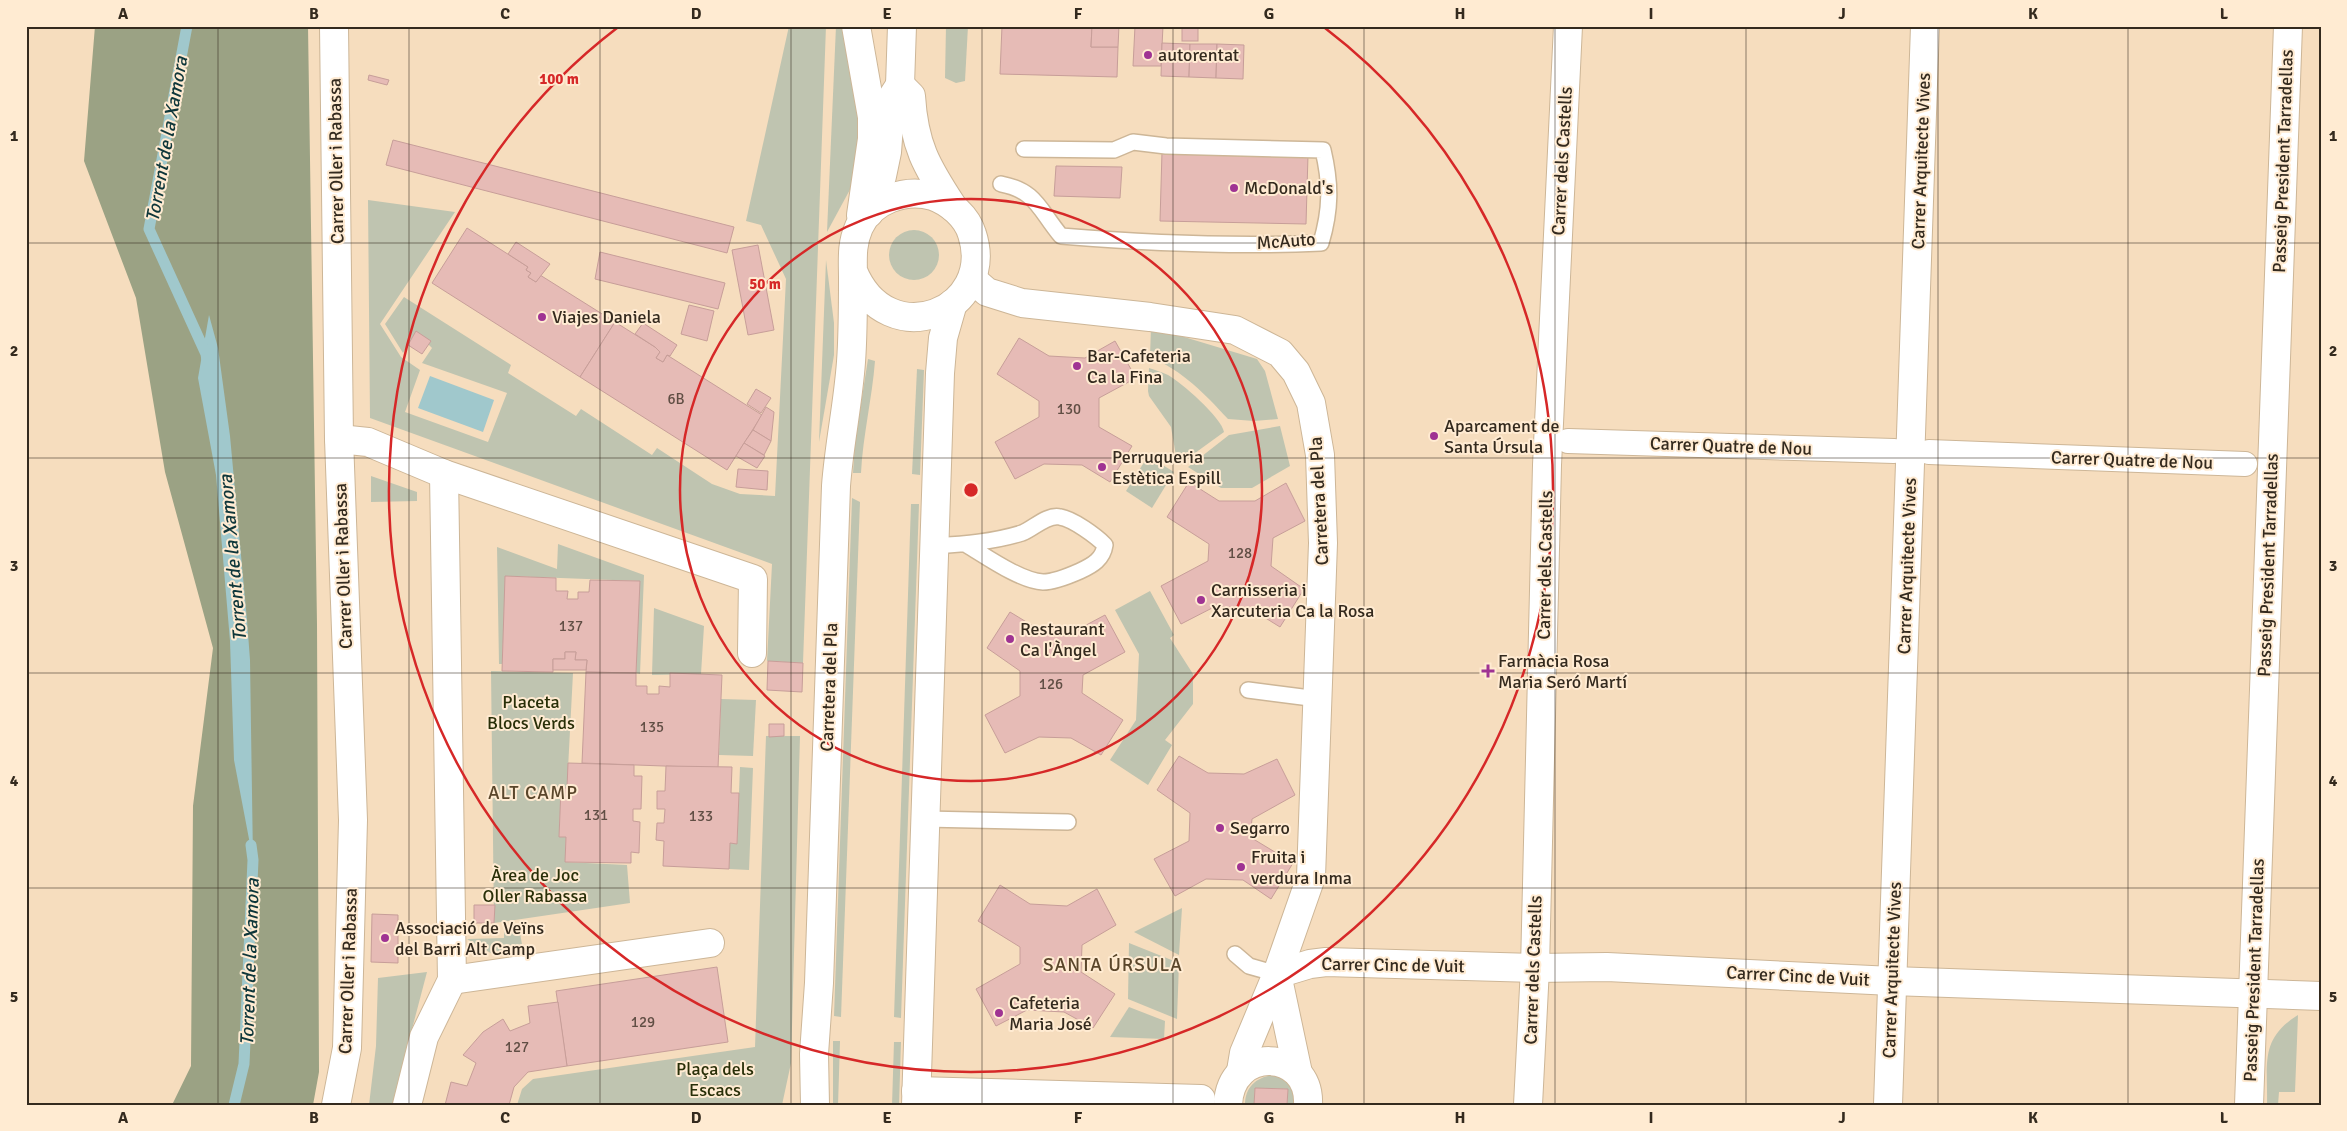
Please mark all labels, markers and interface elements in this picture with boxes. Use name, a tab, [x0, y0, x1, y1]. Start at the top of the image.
text: A	[118, 4, 129, 24]
text: B	[309, 4, 319, 24]
text: C	[500, 4, 510, 24]
text: D	[691, 4, 702, 24]
text: E	[882, 4, 892, 24]
text: F	[1074, 4, 1083, 24]
text: G	[1264, 4, 1274, 24]
text: H	[1455, 4, 1465, 24]
text: I	[1648, 4, 1654, 24]
text: J	[1838, 4, 1846, 24]
text: K	[2028, 4, 2038, 24]
text: L	[2220, 4, 2229, 24]
place label: autorentat	[1158, 44, 1239, 66]
marker: autorentat	[1142, 49, 1154, 61]
street label: Passeig President Tarradellas	[2268, 49, 2298, 273]
water label: Torrent de la Xamora	[141, 53, 194, 224]
text: 100 m	[539, 70, 579, 88]
street label: Carrer Arquitecte Vives	[1907, 72, 1935, 250]
street label: Carrer Oller i Rabassa	[324, 78, 348, 244]
street label: Carrer dels Castells	[1547, 86, 1577, 236]
text: 1	[10, 126, 19, 146]
text: 1	[2329, 126, 2338, 146]
place label: McDonald's	[1244, 177, 1333, 199]
marker: McDonald's	[1228, 182, 1240, 194]
street label: McAuto	[1256, 228, 1316, 254]
text: 50 m	[749, 275, 781, 293]
place label: Viajes Daniela	[552, 306, 661, 328]
marker: Viajes Daniela	[536, 311, 548, 323]
text: 2	[10, 341, 18, 361]
text: 2	[2329, 341, 2337, 361]
place label: Bar-Cafeteria Ca la Fina	[1087, 345, 1191, 388]
marker: Bar-Cafeteria Ca la Fina	[1071, 360, 1083, 372]
house number: 6B	[667, 390, 685, 408]
house number: 130	[1057, 400, 1081, 418]
place label: Aparcament de Santa Úrsula	[1444, 415, 1560, 458]
marker: Aparcament de Santa Úrsula	[1428, 430, 1440, 442]
street label: Carrer Quatre de Nou	[1649, 432, 1813, 460]
street label: Carretera del Pla	[1305, 436, 1333, 566]
place label: Perruqueria Estètica Espill	[1112, 446, 1221, 489]
street label: Carrer Quatre de Nou	[2050, 446, 2214, 474]
street label: Passeig President Tarradellas	[2253, 453, 2283, 677]
marker: Perruqueria Estètica Espill	[1096, 461, 1108, 473]
water label: Torrent de la Xamora	[214, 472, 252, 642]
street label: Carrer Arquitecte Vives	[1893, 477, 1921, 655]
centre of rings	[962, 481, 980, 499]
street label: Carrer Oller i Rabassa	[329, 483, 357, 649]
street label: Carrer dels Castells	[1533, 490, 1557, 640]
house number: 128	[1228, 544, 1252, 562]
text: 3	[10, 556, 18, 576]
text: 3	[2329, 556, 2337, 576]
place label: Carnisseria i Xarcuteria Ca la Rosa	[1211, 579, 1374, 622]
marker: Carnisseria i Xarcuteria Ca la Rosa	[1195, 594, 1207, 606]
house number: 137	[559, 617, 583, 635]
place label: Restaurant Ca l'Àngel	[1020, 618, 1104, 661]
street label: Carretera del Pla	[816, 622, 842, 752]
marker: Restaurant Ca l'Àngel	[1004, 633, 1016, 645]
place label: Farmàcia Rosa Maria Seró Martí	[1498, 650, 1627, 693]
marker: Farmàcia Rosa Maria Seró Martí	[1482, 665, 1494, 677]
house number: 126	[1039, 675, 1063, 693]
park label: Placeta Blocs Verds	[487, 691, 575, 734]
house number: 135	[640, 718, 664, 736]
text: 4	[10, 771, 19, 791]
text: 4	[2329, 771, 2338, 791]
district label: ALT CAMP	[488, 781, 578, 805]
house number: 131	[584, 806, 608, 824]
house number: 133	[689, 807, 713, 825]
place label: Segarro	[1230, 817, 1290, 839]
marker: Segarro	[1214, 822, 1226, 834]
place label: Fruita i verdura Inma	[1251, 846, 1352, 889]
street label: Passeig President Tarradellas	[2239, 858, 2269, 1082]
marker: Fruita i verdura Inma	[1235, 861, 1247, 873]
park label: Àrea de Joc Oller Rabassa	[483, 864, 587, 907]
water label: Torrent de la Xamora	[235, 877, 265, 1046]
street label: Carrer Arquitecte Vives	[1878, 881, 1906, 1059]
street label: Carrer Oller i Rabassa	[334, 888, 362, 1054]
street label: Carrer dels Castells	[1519, 895, 1547, 1045]
place label: Associació de Veïns del Barri Alt Camp	[395, 917, 544, 960]
marker: Associació de Veïns del Barri Alt Camp	[379, 932, 391, 944]
district label: SANTA ÚRSULA	[1043, 953, 1183, 977]
street label: Carrer Cinc de Vuit	[1321, 953, 1465, 977]
street label: Carrer Cinc de Vuit	[1726, 961, 1870, 991]
text: 5	[10, 987, 18, 1007]
text: 5	[2329, 987, 2337, 1007]
place label: Cafeteria Maria José	[1009, 992, 1092, 1035]
marker: Cafeteria Maria José	[993, 1007, 1005, 1019]
house number: 129	[631, 1013, 655, 1031]
house number: 127	[505, 1038, 529, 1056]
park label: Plaça dels Escacs	[676, 1058, 754, 1101]
text: A	[118, 1108, 129, 1128]
text: B	[309, 1108, 319, 1128]
text: C	[500, 1108, 510, 1128]
text: D	[691, 1108, 702, 1128]
text: E	[882, 1108, 892, 1128]
text: F	[1074, 1108, 1083, 1128]
text: G	[1264, 1108, 1274, 1128]
text: H	[1455, 1108, 1465, 1128]
text: I	[1648, 1108, 1654, 1128]
text: J	[1838, 1108, 1846, 1128]
text: K	[2028, 1108, 2038, 1128]
text: L	[2220, 1108, 2229, 1128]

